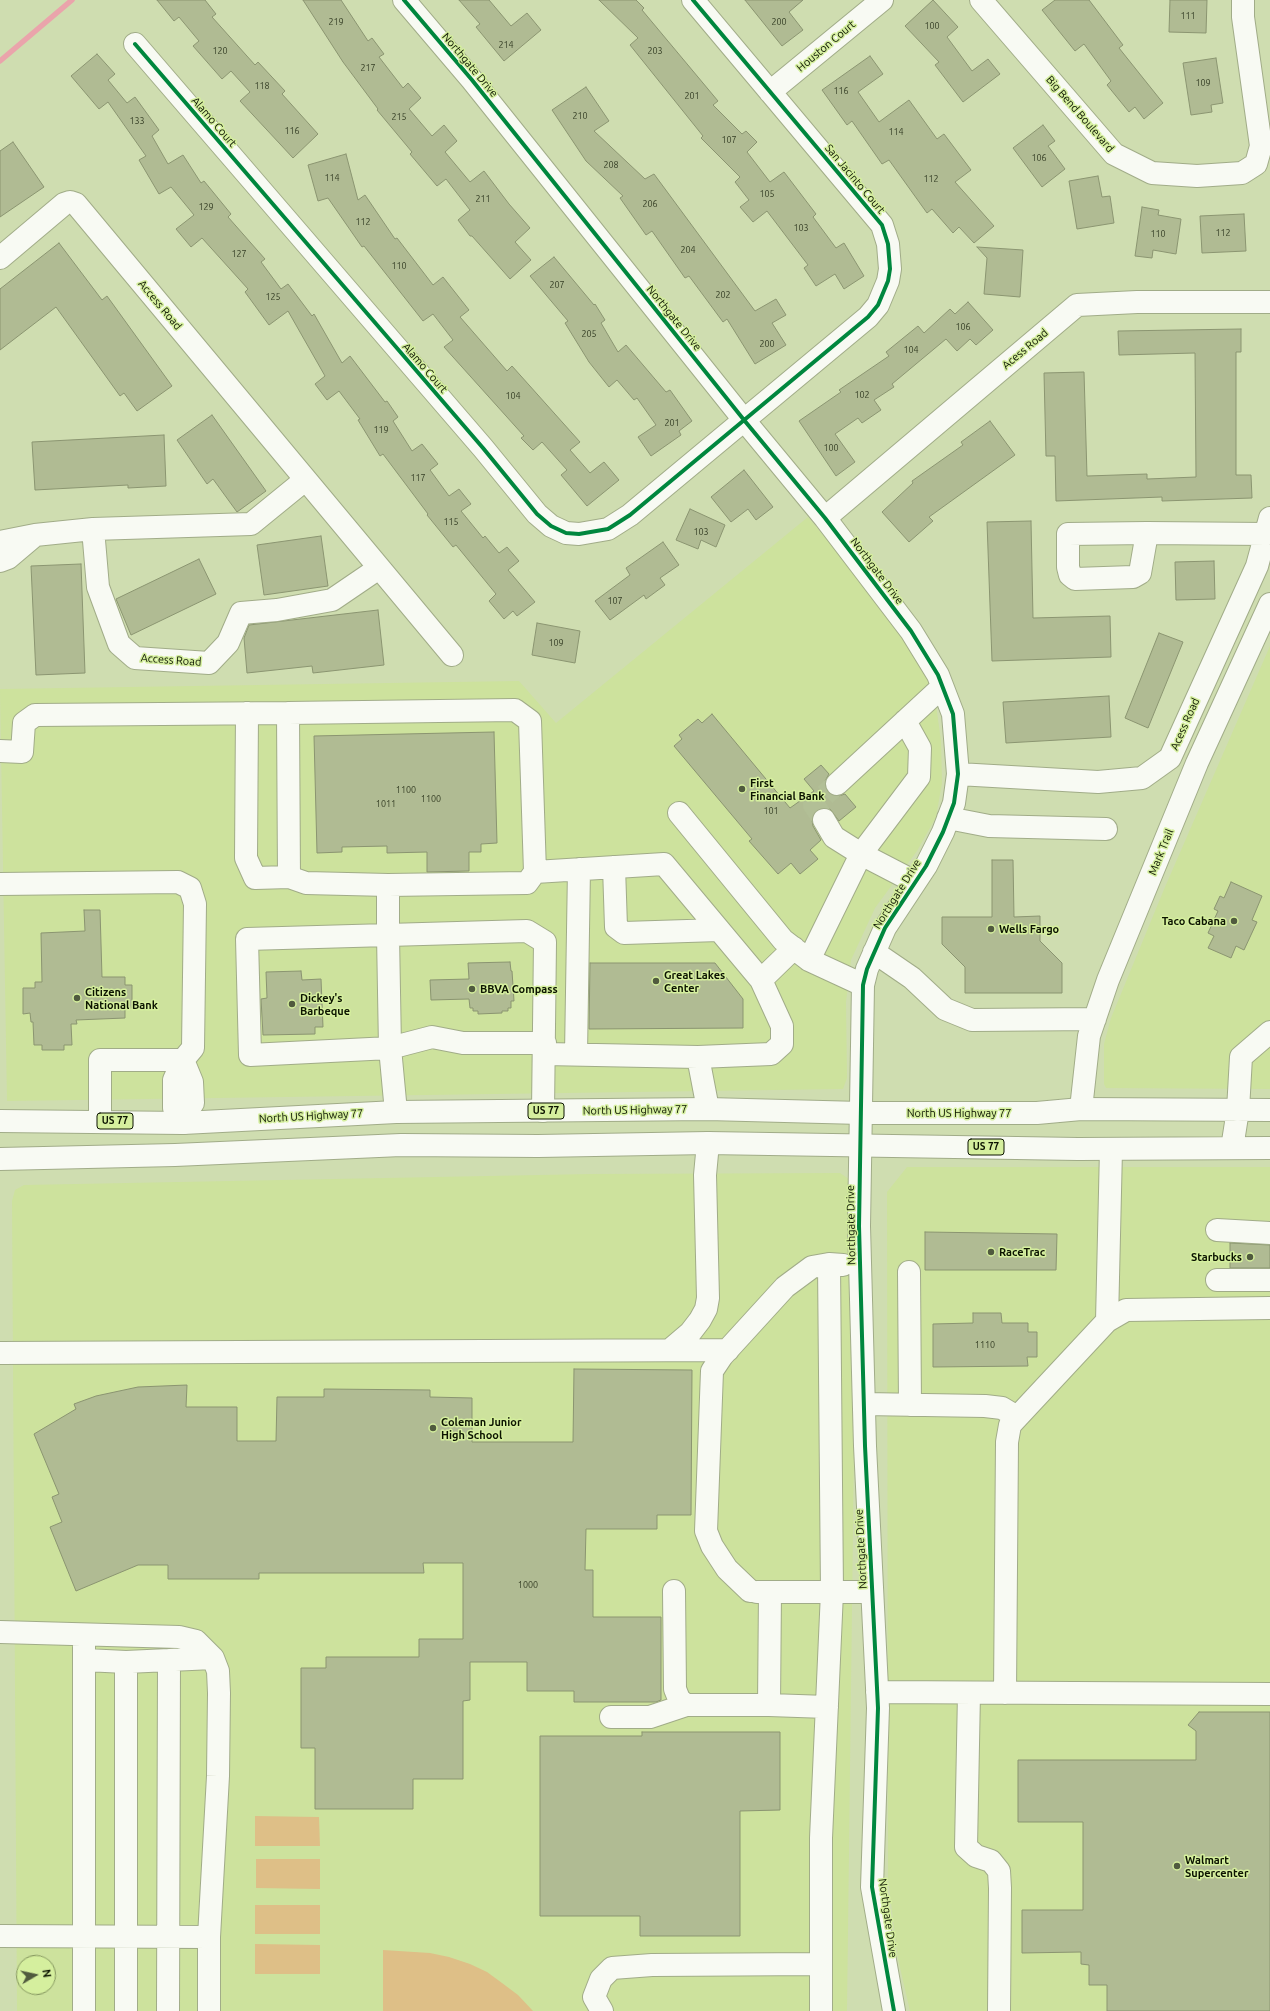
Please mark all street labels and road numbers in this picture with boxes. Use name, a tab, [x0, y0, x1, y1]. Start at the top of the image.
street label: Houston Court	[794, 18, 858, 74]
street label: Northgate Drive	[439, 30, 501, 100]
street label: Big Bend Boulevard	[1043, 73, 1117, 155]
street label: Alamo Court	[189, 94, 239, 150]
street label: San Jacinto Court	[822, 142, 888, 216]
street label: Access Road	[135, 277, 185, 333]
street label: Northgate Drive	[644, 283, 704, 353]
street label: Acess Road	[999, 326, 1051, 372]
street label: Alamo Court	[400, 340, 450, 396]
street label: Northgate Drive	[848, 535, 906, 607]
street label: Access Road	[140, 651, 202, 669]
street label: Acess Road	[1168, 696, 1202, 752]
street label: Mark Trail	[1146, 827, 1176, 877]
street label: Northgate Drive	[870, 857, 924, 931]
street label: North US Highway 77	[583, 1102, 687, 1118]
road number: US 77	[528, 1103, 564, 1119]
street label: North US Highway 77	[907, 1106, 1011, 1120]
street label: North US Highway 77	[258, 1107, 364, 1125]
road number: US 77	[97, 1113, 133, 1129]
road number: US 77	[968, 1139, 1004, 1155]
street label: Northgate Drive	[844, 1185, 858, 1265]
street label: Northgate Drive	[852, 1509, 870, 1589]
street label: Northgate Drive	[876, 1878, 900, 1958]

